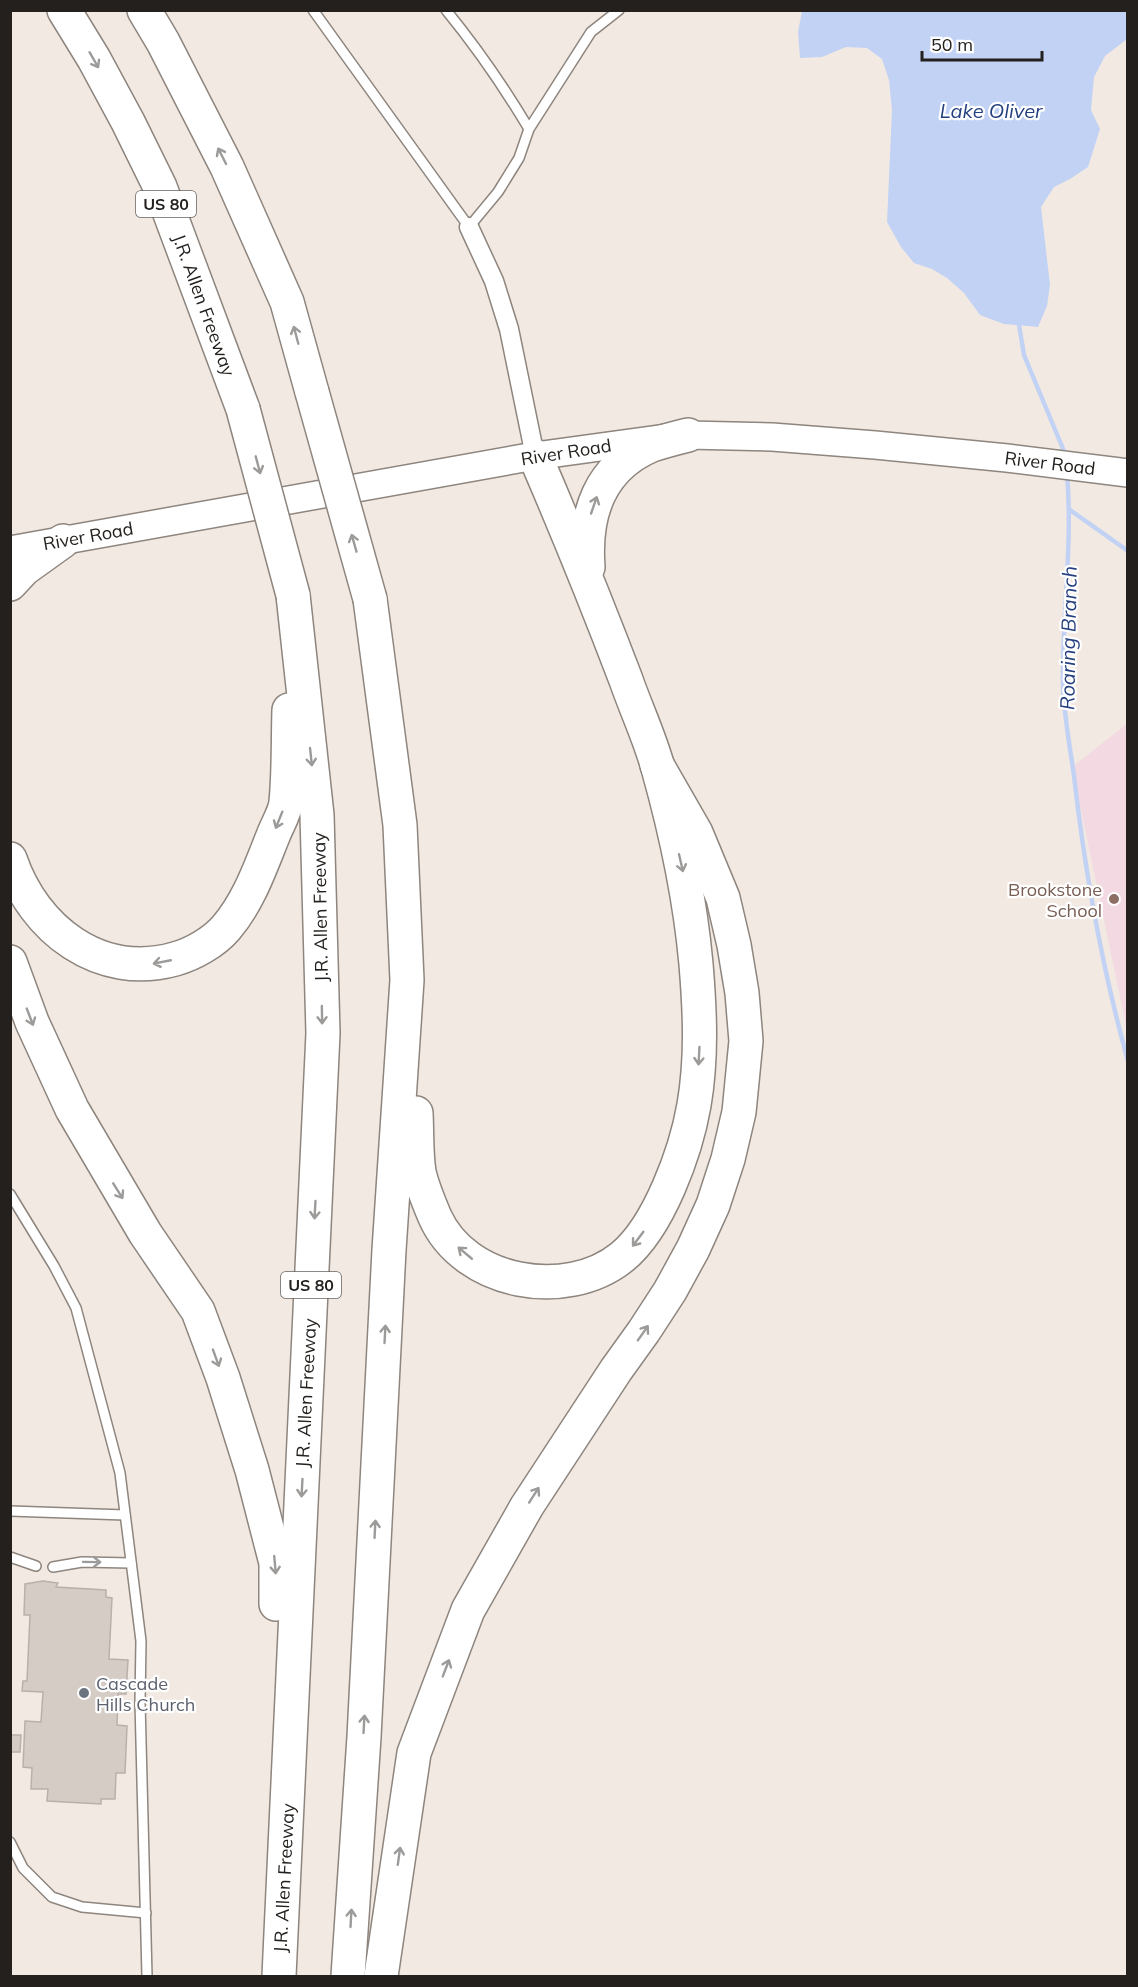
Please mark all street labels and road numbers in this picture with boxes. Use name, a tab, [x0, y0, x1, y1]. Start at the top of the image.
road number: US 80	[136, 191, 196, 217]
street label: J.R. Allen Freeway	[168, 231, 241, 380]
street label: River Road	[519, 433, 613, 471]
street label: River Road	[1003, 446, 1097, 480]
street label: River Road	[41, 517, 135, 555]
street label: J.R. Allen Freeway	[307, 832, 333, 982]
road number: US 80	[281, 1272, 341, 1298]
street label: J.R. Allen Freeway	[291, 1317, 321, 1468]
street label: J.R. Allen Freeway	[269, 1802, 299, 1953]

